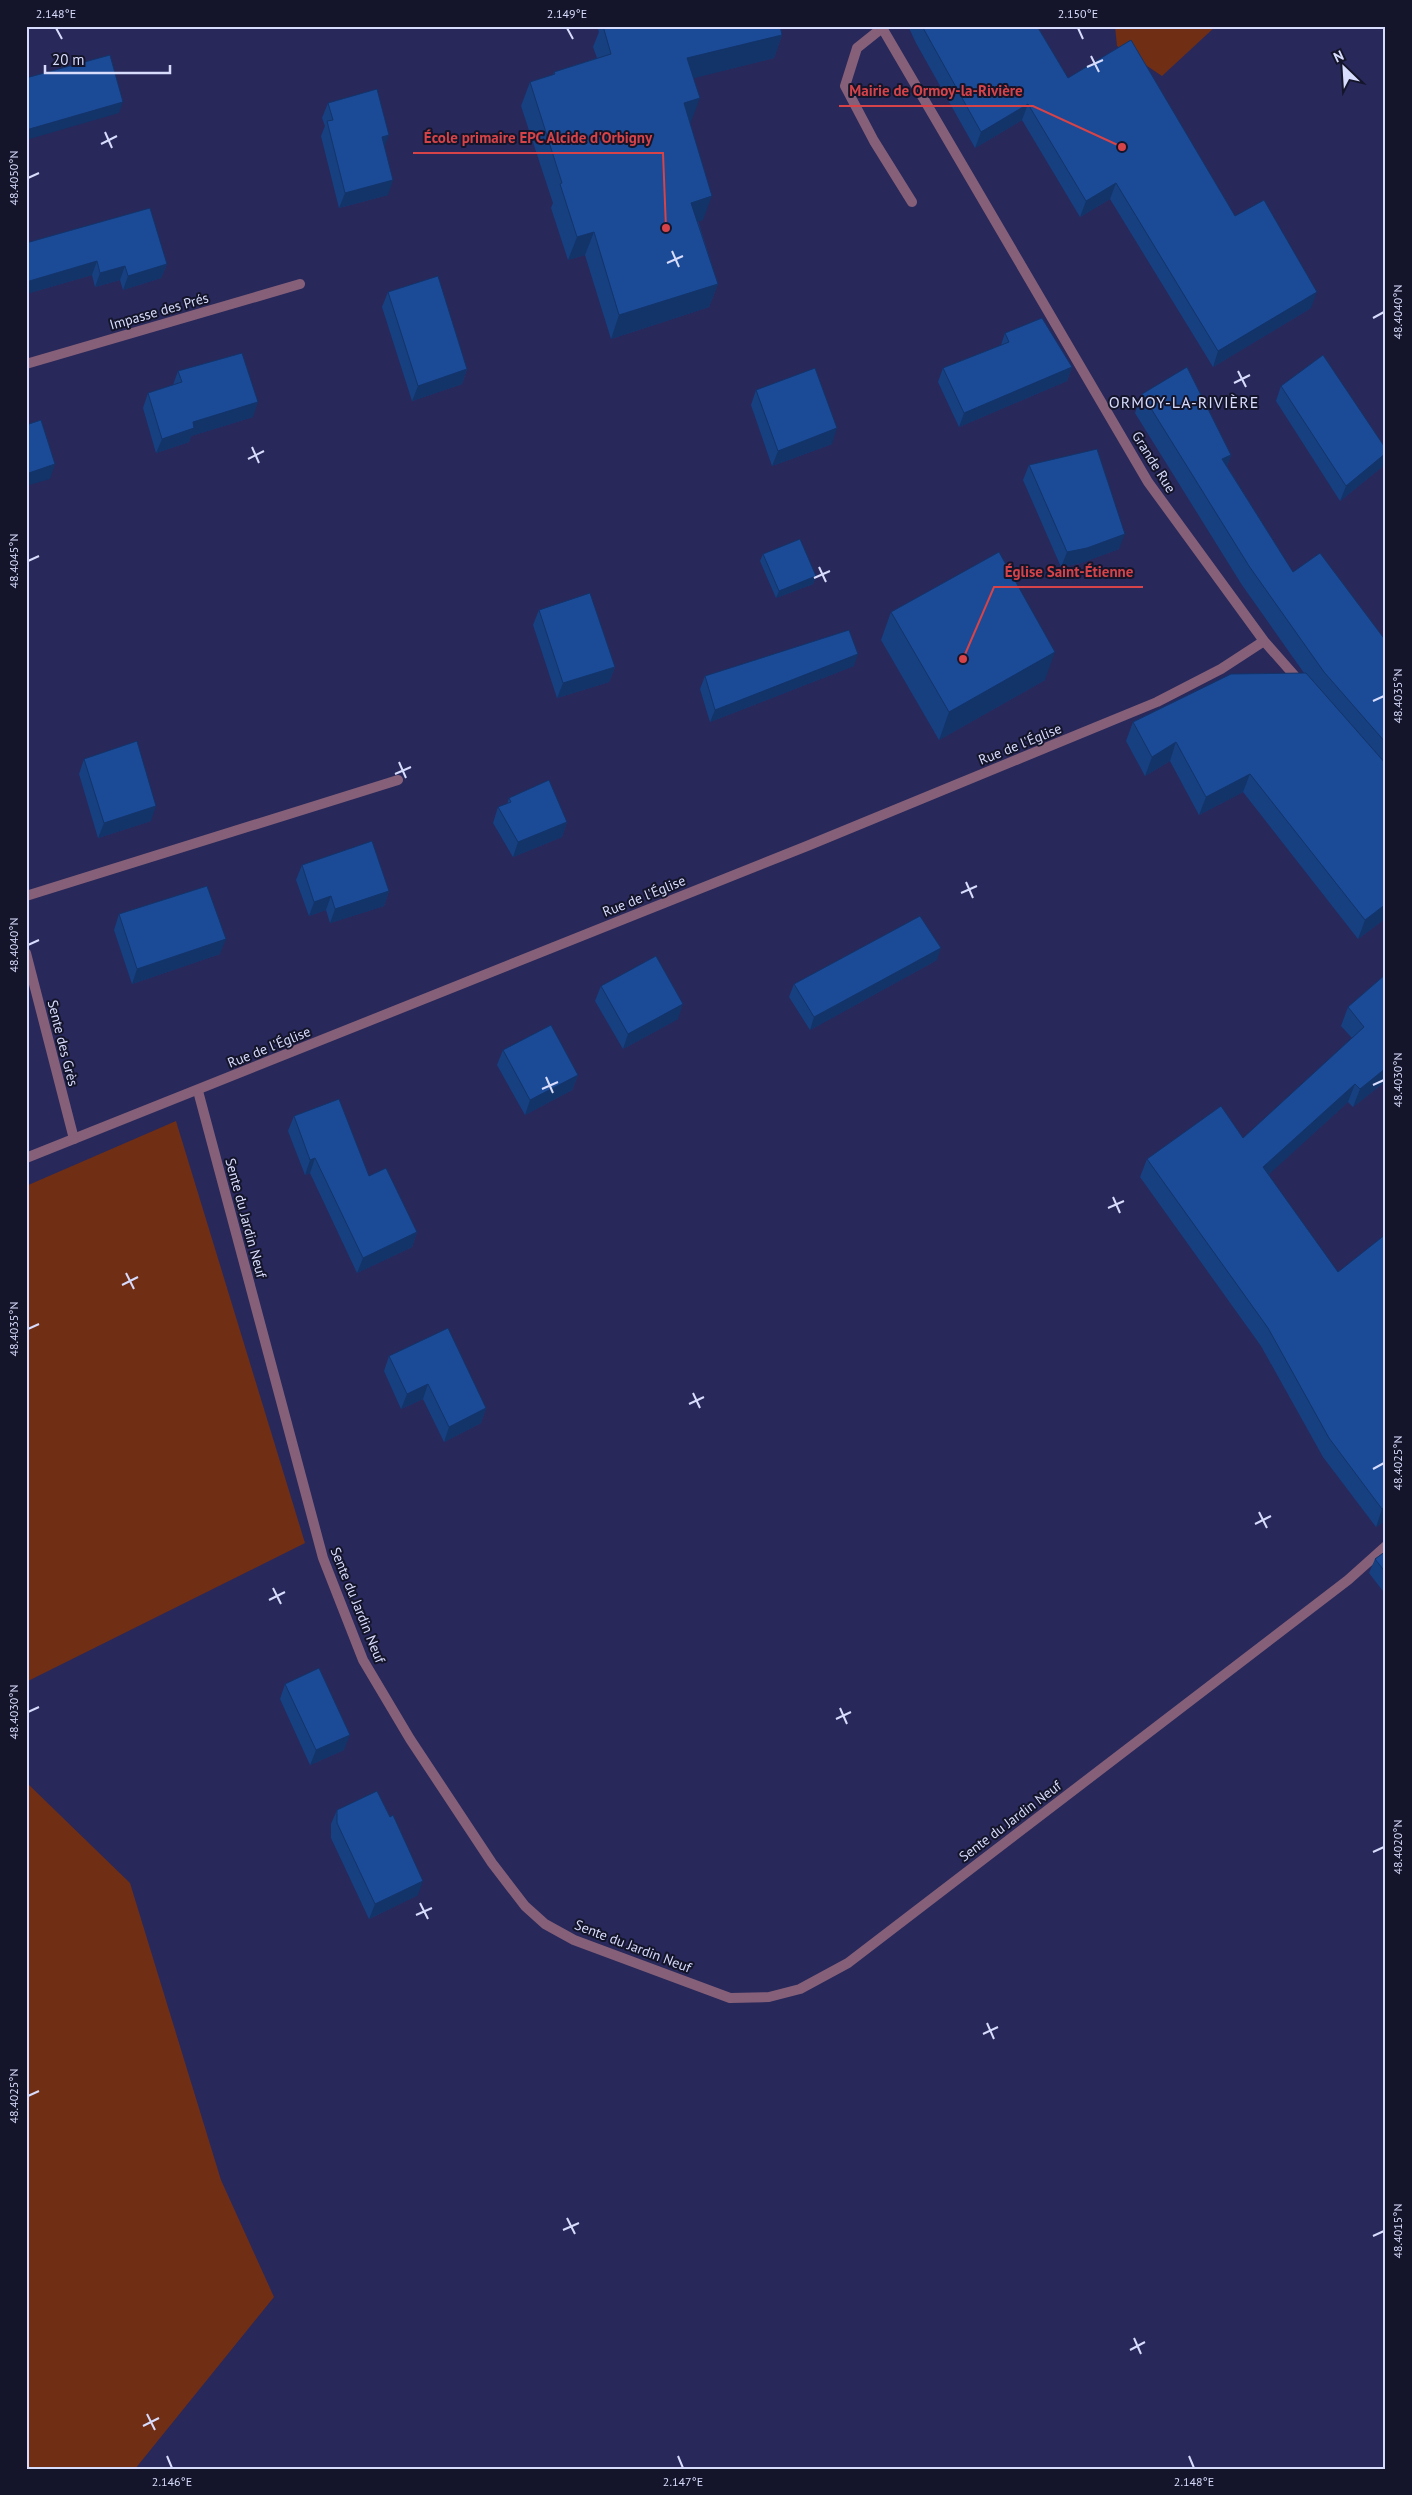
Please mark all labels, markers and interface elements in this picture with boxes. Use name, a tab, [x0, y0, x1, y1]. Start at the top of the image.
text: 2.148°E	[36, 6, 76, 21]
text: 2.149°E	[547, 6, 587, 21]
text: 2.150°E	[1058, 6, 1098, 21]
scale bar	[45, 42, 170, 74]
north arrow	[1320, 42, 1370, 92]
text: N	[1331, 46, 1346, 66]
text: 20 m	[52, 50, 85, 69]
callout: Mairie de Ormoy-la-Rivière	[839, 76, 1033, 106]
text: Mairie de Ormoy-la-Rivière	[849, 81, 1023, 100]
callout: École primaire EPC Alcide d'Orbigny	[413, 123, 663, 153]
text: École primaire EPC Alcide d'Orbigny	[424, 128, 653, 147]
text: 48.4050°N	[6, 151, 21, 205]
text: 48.4040°N	[1390, 285, 1405, 339]
street label: Impasse des Prés	[108, 288, 211, 334]
district label: ORMOY-LA-RIVIÈRE	[1109, 392, 1259, 412]
street label: Grande Rue	[1128, 428, 1180, 496]
text: 48.4045°N	[6, 534, 21, 588]
callout: Église Saint-Étienne	[994, 557, 1143, 587]
text: Église Saint-Étienne	[1005, 562, 1134, 581]
text: 48.4035°N	[1390, 669, 1405, 723]
street label: Rue de l'Église	[976, 719, 1064, 769]
street label: Rue de l'Église	[600, 871, 688, 921]
text: 48.4040°N	[6, 918, 21, 972]
street label: Sente des Grès	[44, 998, 82, 1088]
street label: Rue de l'Église	[225, 1022, 313, 1072]
text: 48.4030°N	[1390, 1053, 1405, 1107]
street label: Sente du Jardin Neuf	[221, 1156, 271, 1280]
text: 48.4035°N	[6, 1302, 21, 1356]
text: 48.4025°N	[1390, 1436, 1405, 1490]
street label: Sente du Jardin Neuf	[327, 1544, 390, 1666]
text: 48.4030°N	[6, 1685, 21, 1739]
street label: Sente du Jardin Neuf	[955, 1776, 1065, 1865]
text: 48.4020°N	[1390, 1820, 1405, 1874]
street label: Sente du Jardin Neuf	[572, 1915, 694, 1977]
text: 48.4025°N	[6, 2069, 21, 2123]
text: 48.4015°N	[1390, 2204, 1405, 2258]
text: 2.146°E	[152, 2474, 192, 2489]
text: 2.147°E	[663, 2474, 703, 2489]
text: 2.148°E	[1174, 2474, 1214, 2489]

